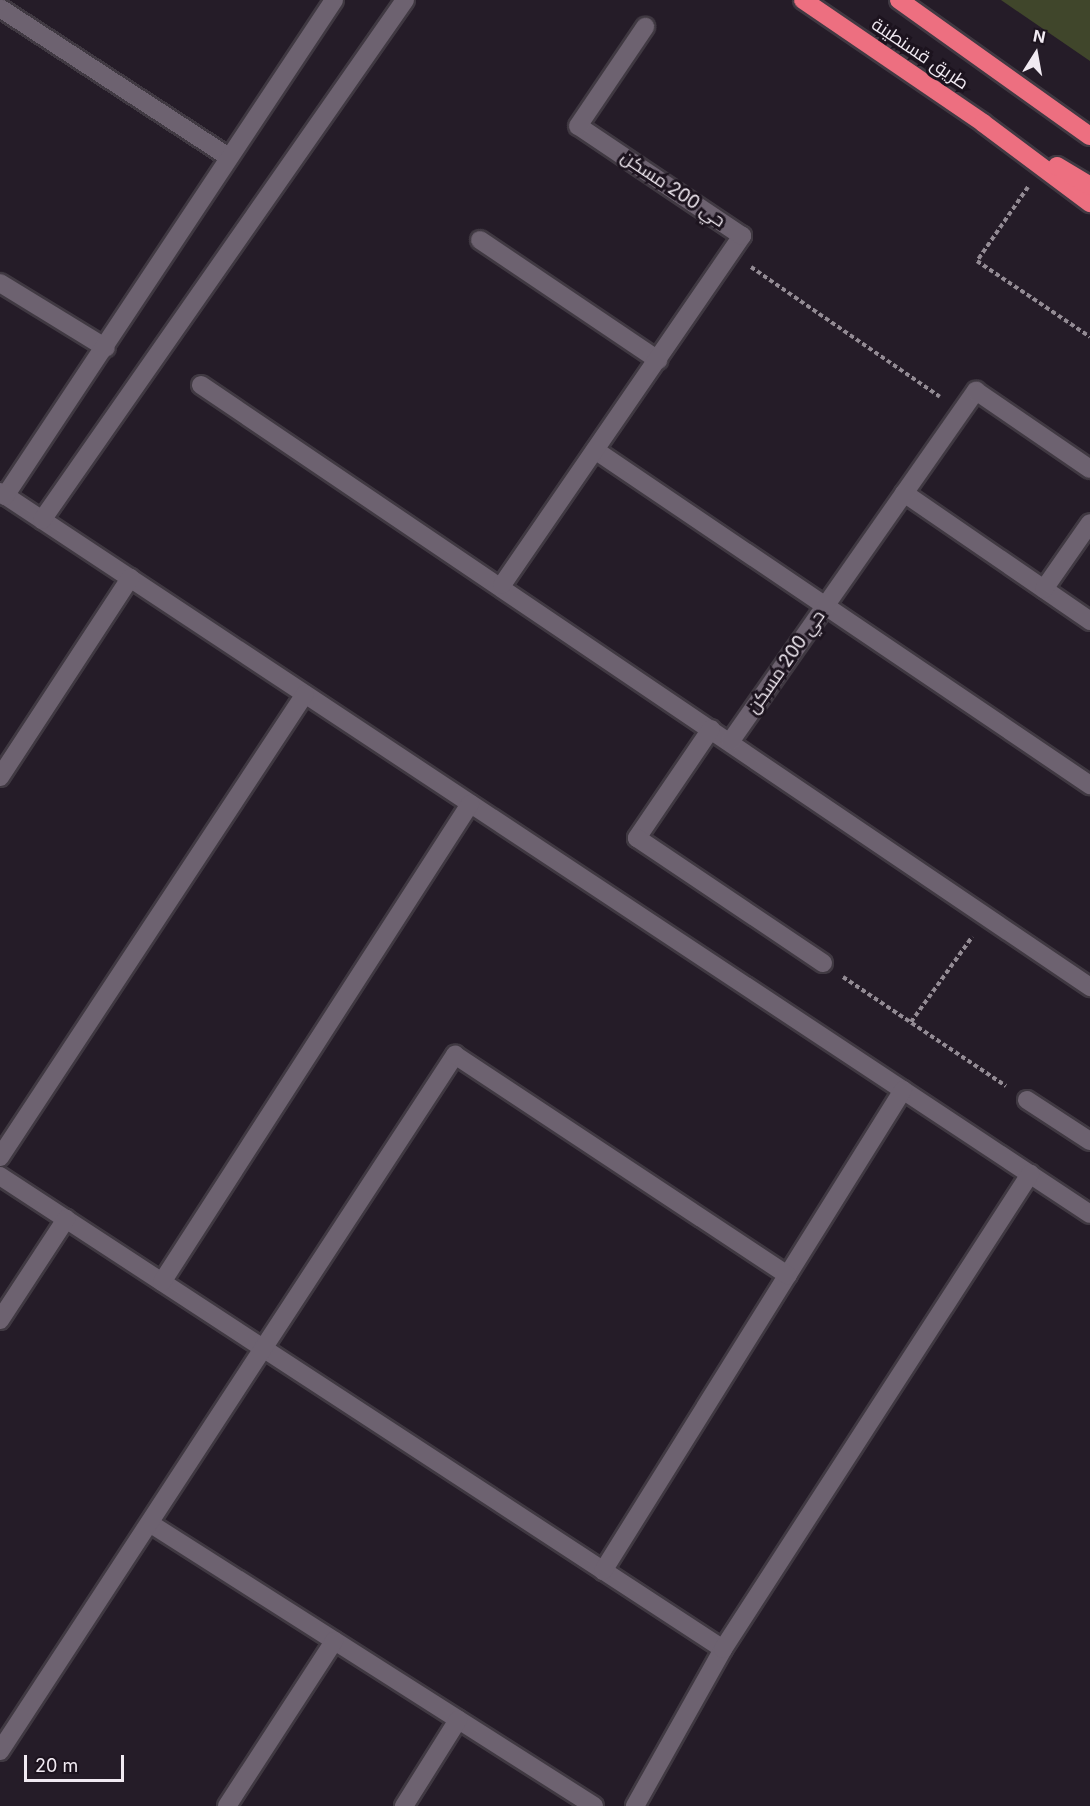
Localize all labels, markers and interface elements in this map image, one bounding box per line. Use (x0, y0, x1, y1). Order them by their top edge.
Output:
street label: طريق قسنطينة (867, 14, 973, 94)
north arrow (1006, 24, 1066, 84)
text: N (1032, 25, 1047, 47)
street label: حي 200 مسكن (617, 146, 729, 232)
street label: حي 200 مسكن (742, 606, 830, 718)
scale bar (27, 1743, 128, 1781)
text: 20 m (35, 1755, 78, 1776)

